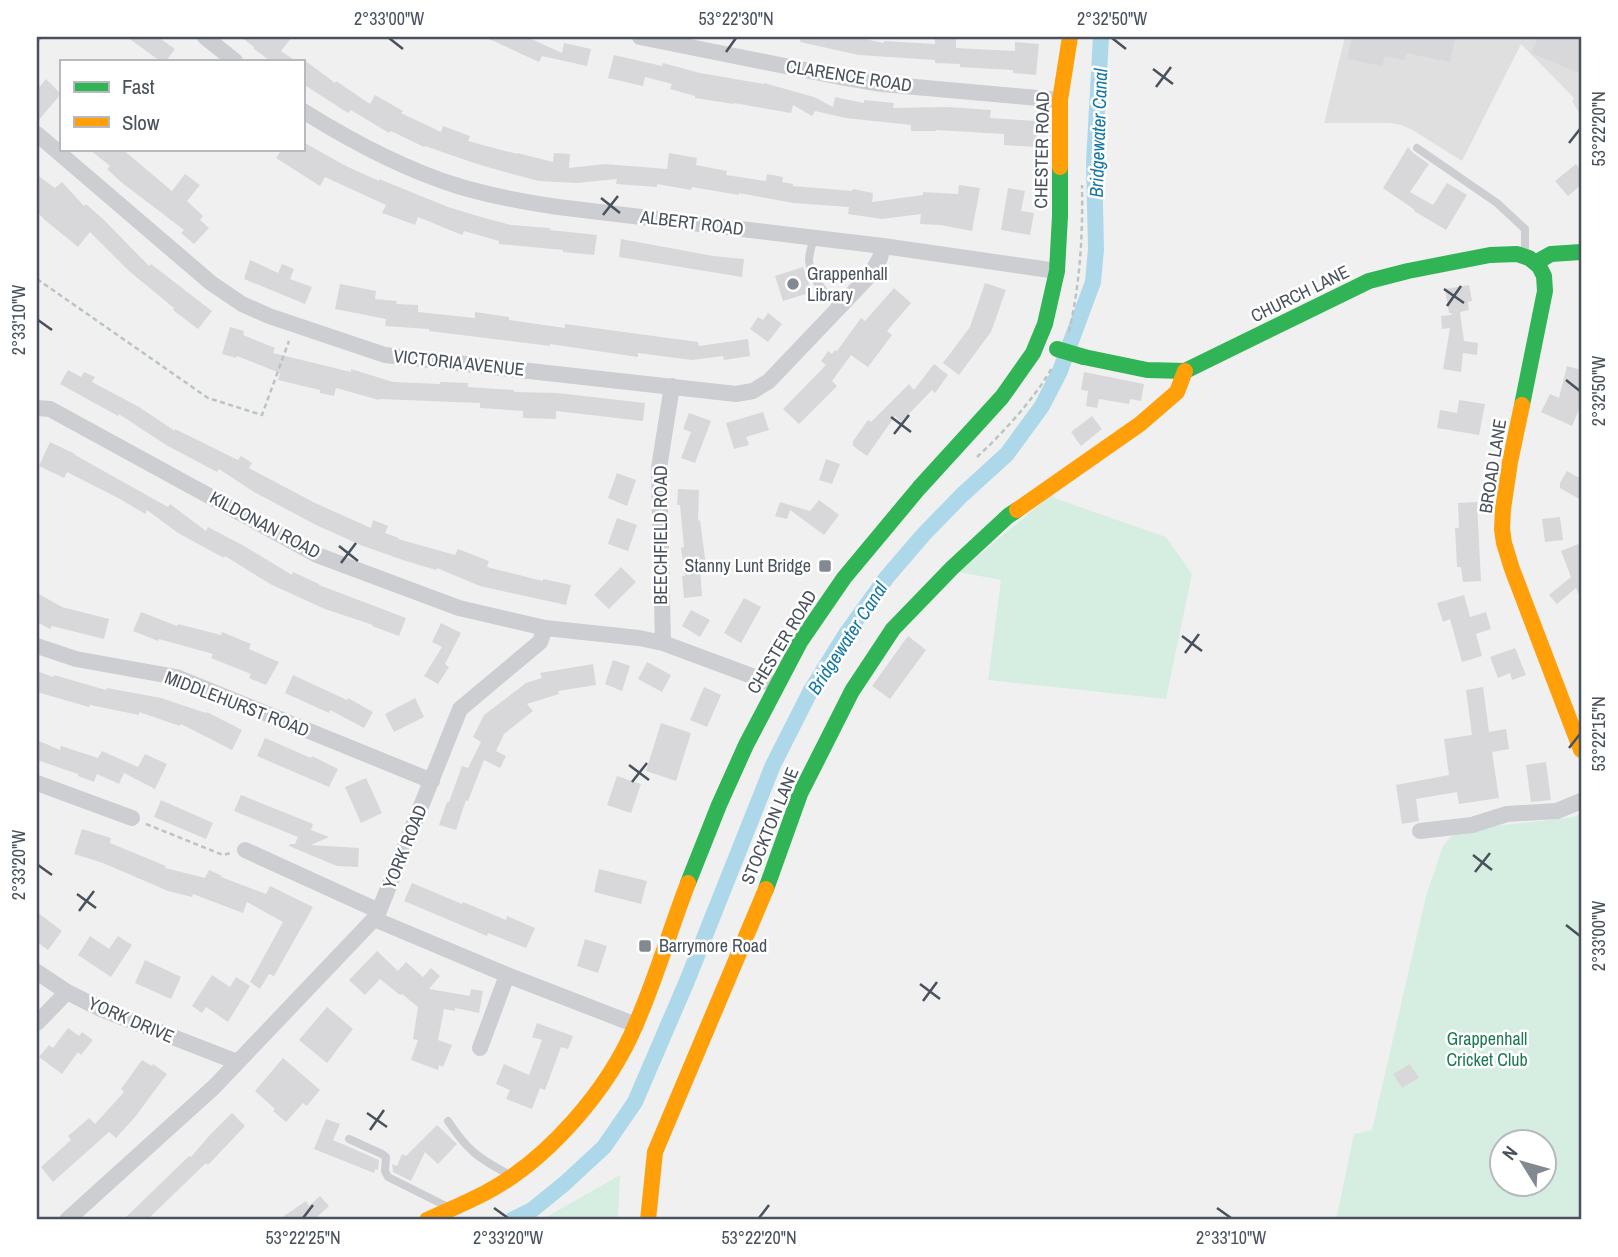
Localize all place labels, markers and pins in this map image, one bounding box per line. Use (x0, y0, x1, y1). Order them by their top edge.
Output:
place label: Grappenhall Library (807, 261, 887, 307)
marker: Grappenhall Library (785, 276, 801, 292)
place label: Stanny Lunt Bridge (685, 553, 811, 578)
marker: Stanny Lunt Bridge (817, 558, 833, 574)
place label: Barrymore Road (659, 933, 767, 958)
marker: Barrymore Road (637, 938, 653, 954)

